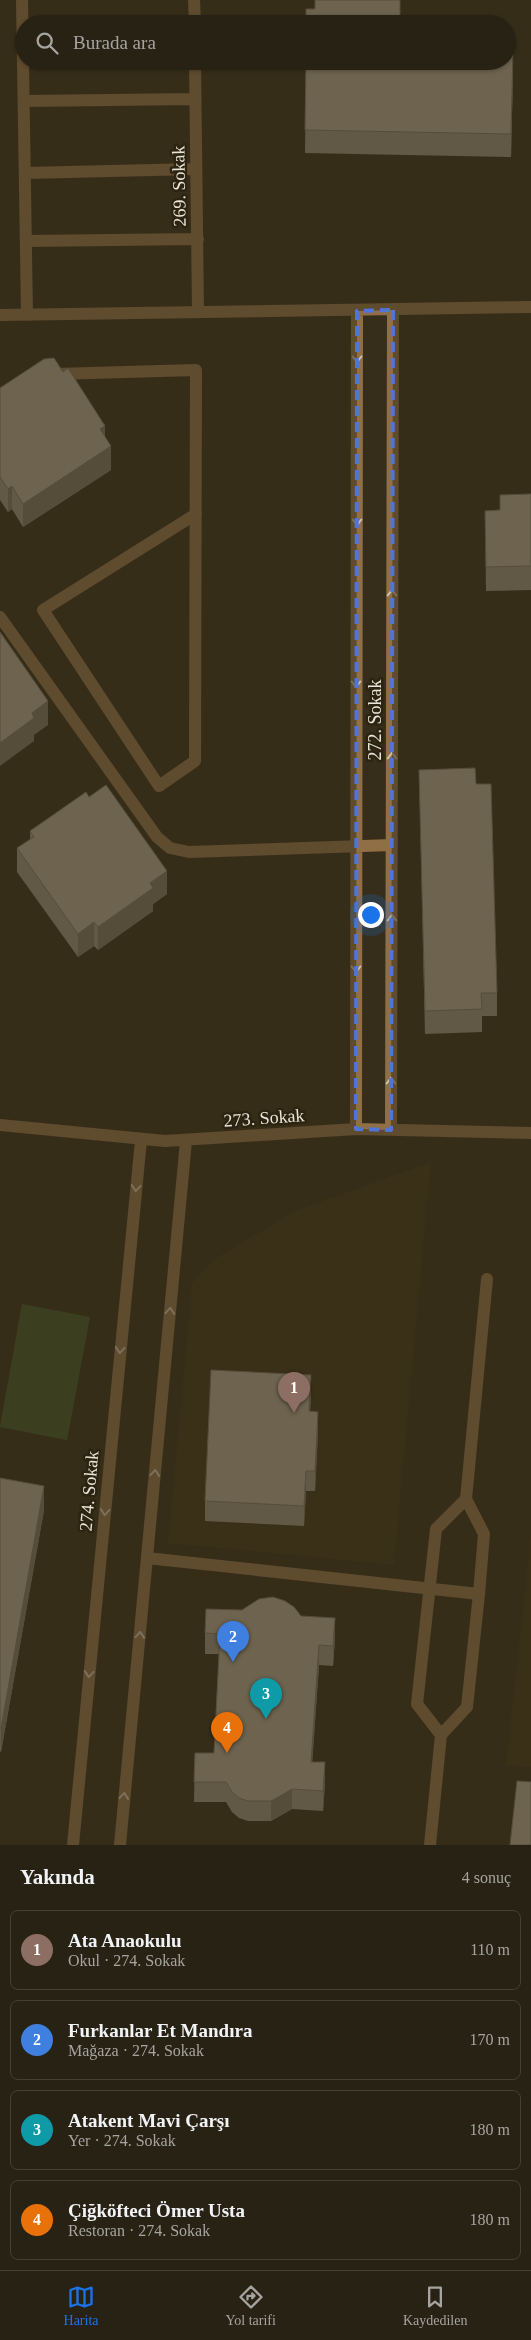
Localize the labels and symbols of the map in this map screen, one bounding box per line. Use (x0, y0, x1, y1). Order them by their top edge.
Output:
street label: 269. Sokak (168, 145, 190, 227)
one-way arrow (352, 356, 362, 364)
one-way arrow (352, 518, 362, 526)
one-way arrow (387, 589, 397, 597)
street label: 272. Sokak (365, 680, 385, 761)
one-way arrow (351, 681, 361, 689)
one-way arrow (387, 752, 397, 760)
your location (358, 902, 384, 928)
one-way arrow (387, 914, 397, 922)
one-way arrow (351, 966, 361, 974)
one-way arrow (386, 1077, 396, 1084)
street label: 273. Sokak (223, 1105, 305, 1131)
one-way arrow (131, 1185, 142, 1193)
one-way arrow (164, 1307, 175, 1315)
one-way arrow (115, 1346, 126, 1354)
pin: 1 (278, 1372, 310, 1413)
street label: 274. Sokak (76, 1450, 102, 1532)
one-way arrow (149, 1469, 160, 1477)
one-way arrow (100, 1508, 111, 1516)
pin: 2 (217, 1621, 249, 1662)
one-way arrow (134, 1630, 145, 1638)
one-way arrow (84, 1670, 95, 1678)
pin: 3 (250, 1678, 282, 1719)
pin: 4 (211, 1712, 243, 1753)
one-way arrow (118, 1792, 129, 1800)

